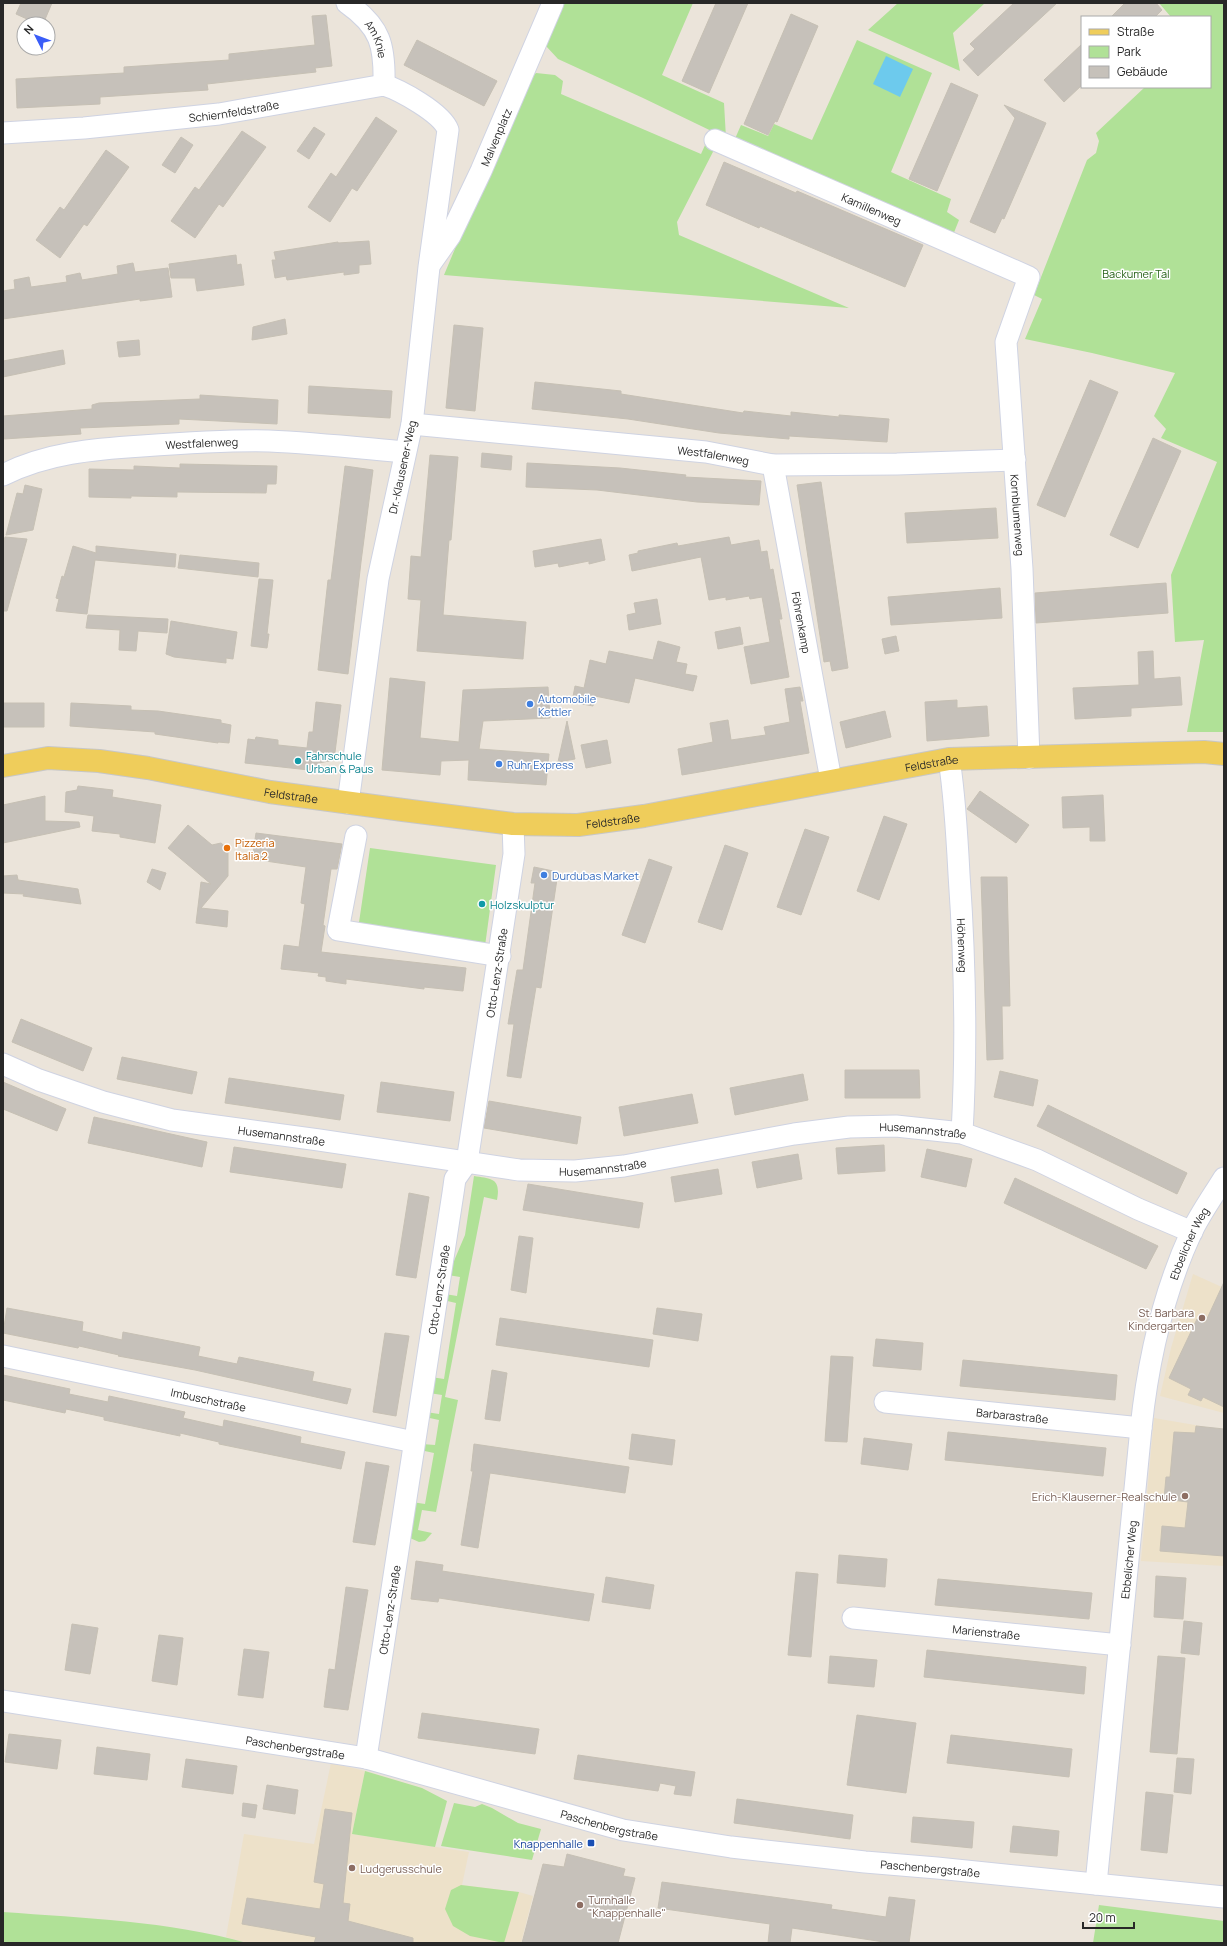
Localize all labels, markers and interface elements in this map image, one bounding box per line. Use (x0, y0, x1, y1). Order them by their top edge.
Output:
north arrow (16, 16, 56, 56)
legend (1081, 16, 1211, 88)
street label: Am Knie (362, 17, 391, 60)
text: N (20, 21, 36, 37)
text: Straße (1117, 23, 1154, 40)
text: Park (1117, 43, 1142, 60)
text: Gebäude (1117, 63, 1168, 80)
street label: Schiernfeldstraße (188, 96, 281, 125)
street label: Malvenplatz (477, 106, 515, 168)
street label: Kamillenweg (840, 189, 904, 228)
park label: Backumer Tal (1102, 266, 1170, 281)
street label: Dr.-Klausener-Weg (385, 419, 419, 515)
street label: Westfalenweg (165, 433, 238, 452)
street label: Westfalenweg (677, 442, 751, 468)
street label: Kornblumenweg (1008, 474, 1029, 556)
street label: Föhrenkamp (789, 590, 815, 655)
place label: Automobile Kettler (538, 691, 597, 719)
marker: Automobile Kettler (525, 699, 535, 709)
place label: Fahrschule Urban & Paus (306, 748, 373, 776)
street label: Feldstraße (904, 751, 959, 775)
marker: Fahrschule Urban & Paus (293, 756, 303, 766)
place label: Ruhr Express (507, 757, 574, 772)
marker: Ruhr Express (494, 759, 504, 769)
street label: Feldstraße (263, 784, 320, 806)
street label: Feldstraße (585, 809, 641, 831)
place label: Pizzeria Italia 2 (235, 835, 275, 863)
marker: Pizzeria Italia 2 (222, 843, 232, 853)
place label: Durdubas Market (552, 868, 639, 883)
marker: Durdubas Market (539, 870, 549, 880)
place label: Holzskulptur (490, 897, 554, 912)
marker: Holzskulptur (477, 899, 487, 909)
street label: Höhenweg (954, 918, 971, 973)
street label: Otto-Lenz-Straße (482, 926, 510, 1019)
street label: Husemannstraße (879, 1118, 970, 1142)
street label: Husemannstraße (237, 1122, 327, 1148)
street label: Husemannstraße (559, 1154, 648, 1179)
street label: Ebbelicher Weg (1165, 1204, 1212, 1282)
street label: Otto-Lenz-Straße (424, 1243, 453, 1335)
place label: St. Barbara Kindergarten (1128, 1305, 1194, 1333)
marker: St. Barbara Kindergarten (1197, 1313, 1207, 1323)
street label: Imbuschstraße (170, 1384, 248, 1414)
street label: Barbarastraße (976, 1404, 1050, 1426)
place label: Erich-Klauserner-Realschule (1032, 1489, 1178, 1504)
marker: Erich-Klauserner-Realschule (1180, 1491, 1190, 1501)
street label: Ebbelicher Weg (1117, 1520, 1139, 1599)
street label: Otto-Lenz-Straße (375, 1563, 403, 1656)
street label: Marienstraße (952, 1621, 1021, 1642)
street label: Paschenbergstraße (245, 1732, 347, 1762)
street label: Paschenbergstraße (559, 1805, 660, 1843)
place label: Knappenhalle (514, 1836, 584, 1851)
marker: Knappenhalle (586, 1838, 596, 1848)
street label: Paschenbergstraße (880, 1856, 981, 1880)
place label: Ludgerusschule (360, 1861, 442, 1876)
marker: Ludgerusschule (347, 1863, 357, 1873)
place label: Turnhalle "Knappenhalle" (588, 1892, 666, 1920)
marker: Turnhalle "Knappenhalle" (575, 1900, 585, 1910)
scale bar (1083, 1904, 1134, 1930)
text: 20 m (1089, 1909, 1116, 1926)

